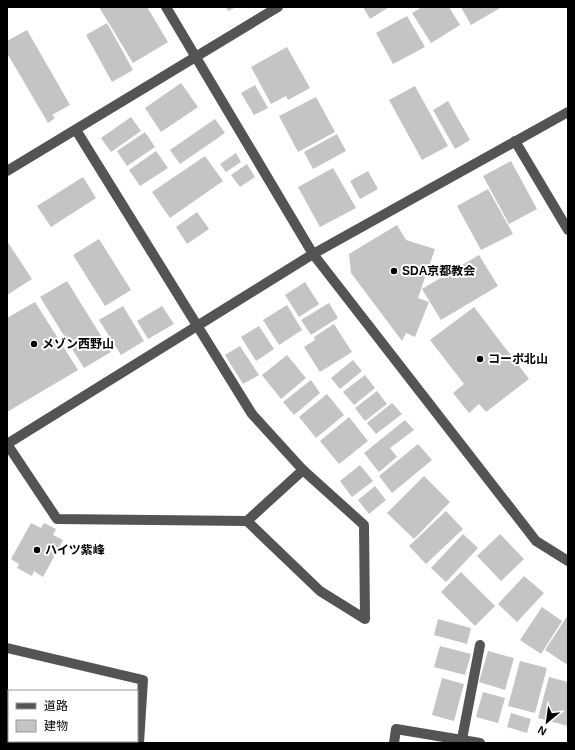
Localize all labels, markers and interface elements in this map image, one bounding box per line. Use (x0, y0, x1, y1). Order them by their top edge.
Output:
place label: SDA京都教会 (402, 264, 475, 278)
marker: SDA京都教会 (389, 266, 399, 276)
place label: メゾン西野山 (42, 337, 114, 351)
marker: メゾン西野山 (29, 339, 39, 349)
place label: コーポ北山 (488, 352, 548, 366)
marker: コーポ北山 (475, 354, 485, 364)
place label: ハイツ紫峰 (45, 543, 105, 557)
marker: ハイツ紫峰 (32, 545, 42, 555)
legend (8, 690, 138, 742)
text: 道路 (44, 699, 68, 713)
north arrow (527, 702, 567, 742)
text: 建物 (44, 719, 68, 733)
text: N (536, 724, 549, 738)

